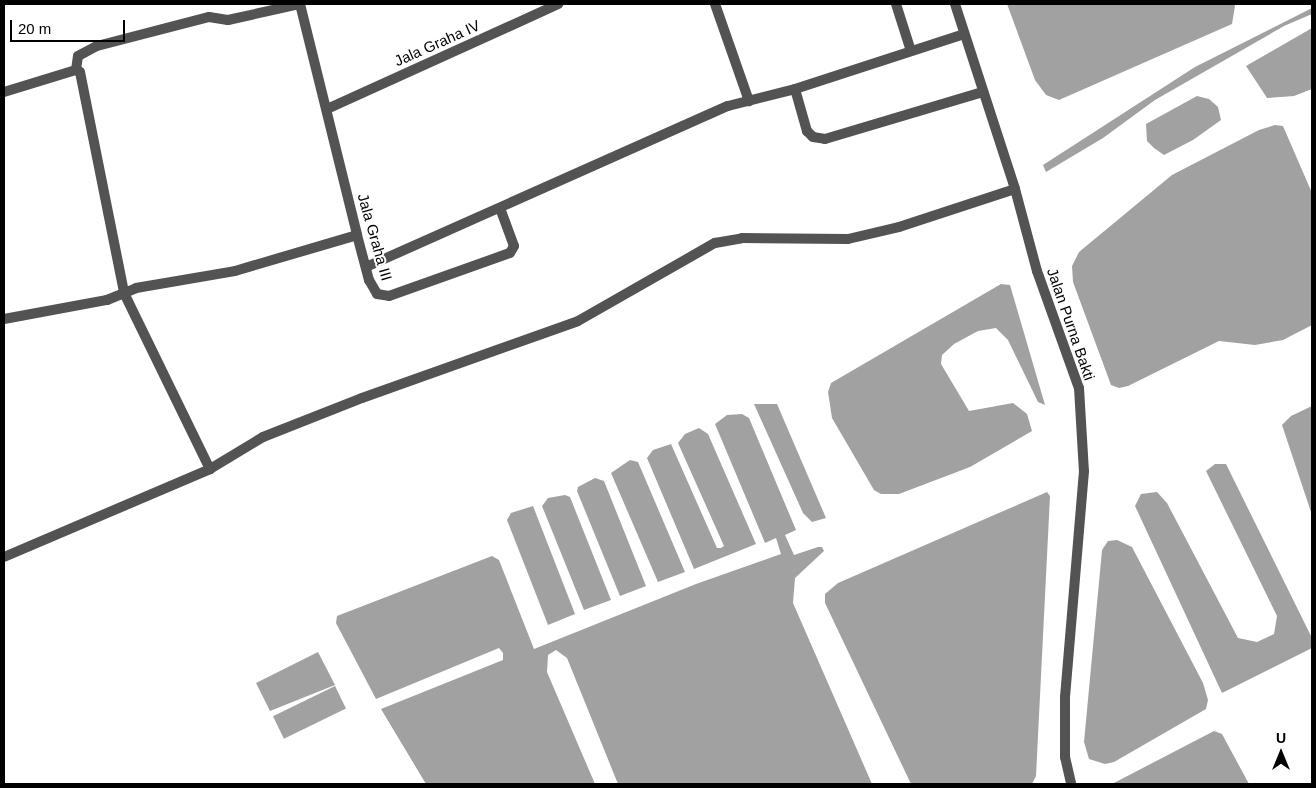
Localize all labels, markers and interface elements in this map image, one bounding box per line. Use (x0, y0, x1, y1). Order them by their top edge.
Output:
scale bar (12, 10, 128, 42)
street label: Jala Graha IV (391, 16, 483, 70)
text: 20 m (18, 20, 51, 37)
street label: Jala Graha III (354, 191, 396, 283)
street label: Jalan Purna Bakti (1043, 265, 1099, 383)
north arrow (1256, 728, 1306, 778)
text: U (1276, 730, 1286, 746)

